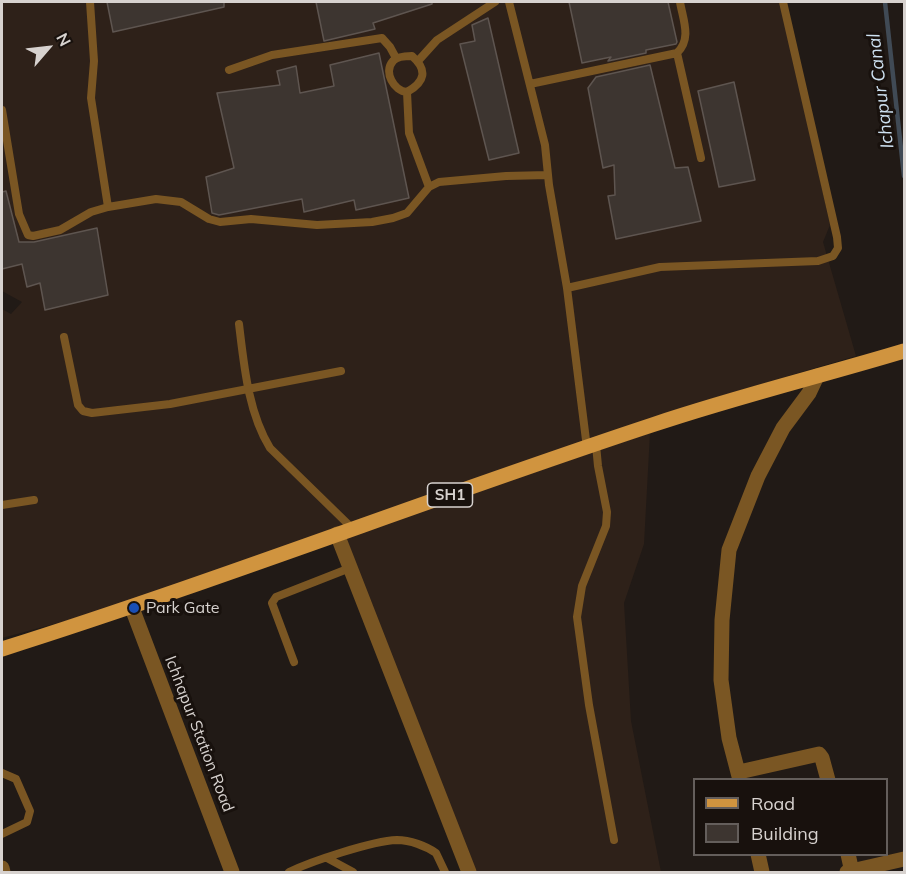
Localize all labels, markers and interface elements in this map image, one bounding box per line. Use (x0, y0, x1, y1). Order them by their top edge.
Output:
north arrow (18, 18, 78, 78)
text: N (52, 30, 76, 50)
water label: Ichapur Canal (863, 32, 899, 150)
road number: SH1 (428, 483, 472, 507)
place label: Park Gate (146, 598, 219, 618)
marker: Park Gate (127, 601, 141, 615)
street label: Ichhapur Station Road (160, 653, 238, 815)
legend (693, 778, 888, 856)
text: Road (751, 792, 795, 815)
text: Building (751, 822, 819, 845)

